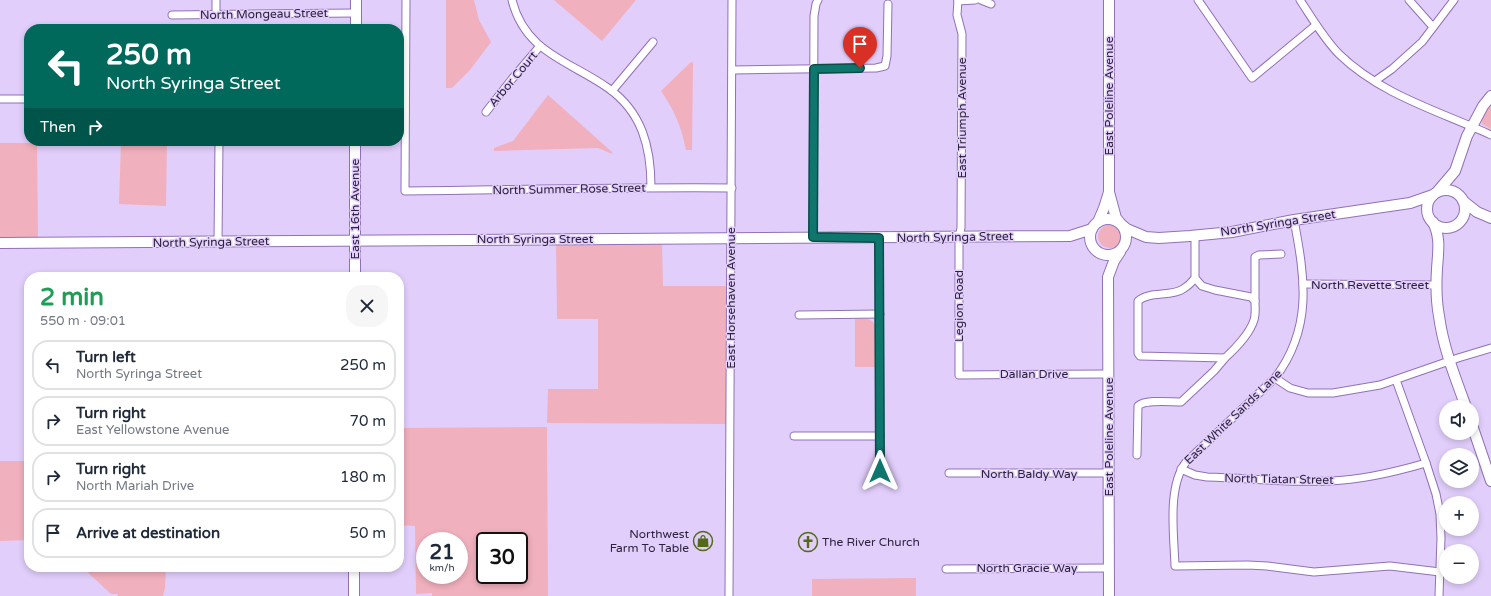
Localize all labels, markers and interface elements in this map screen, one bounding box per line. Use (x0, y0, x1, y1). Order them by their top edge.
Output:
street label: North Mongeau Street (200, 6, 329, 22)
pin (843, 27, 877, 68)
icon: arrive (849, 33, 871, 55)
street label: East Poleline Avenue (1102, 36, 1116, 155)
text: 250 m (106, 38, 192, 72)
icon: left (40, 40, 92, 92)
street label: Arbor Court (486, 48, 540, 110)
street label: East Triumph Avenue (955, 57, 969, 179)
text: North Syringa Street (106, 72, 281, 94)
icon: right (84, 116, 106, 138)
text: Then (40, 118, 76, 136)
street label: East 16th Avenue (348, 158, 362, 259)
street label: North Summer Rose Street (492, 181, 646, 197)
street label: North Syringa Street (1219, 207, 1337, 239)
street label: East Horsehaven Avenue (724, 227, 738, 369)
street label: North Syringa Street (897, 229, 1014, 245)
street label: North Syringa Street (477, 232, 594, 246)
street label: North Syringa Street (153, 234, 270, 250)
street label: Legion Road (952, 270, 966, 342)
street label: North Revette Street (1311, 278, 1429, 292)
text: 2 min (40, 283, 104, 312)
button: close (346, 285, 388, 327)
text: 550 m · 09:01 (40, 313, 126, 329)
text: Turn left (76, 348, 136, 366)
icon: left (42, 354, 64, 376)
text: 250 m (340, 356, 386, 374)
text: North Syringa Street (76, 366, 202, 382)
street label: Dallan Drive (1000, 367, 1068, 381)
street label: East White Sands Lane (1181, 367, 1285, 467)
street label: East Poleline Avenue (1102, 377, 1116, 496)
map controls (1439, 400, 1479, 584)
button: sound (1439, 400, 1479, 440)
text: Turn right (76, 404, 146, 422)
icon: right (42, 410, 64, 432)
text: 70 m (349, 412, 386, 430)
text: East Yellowstone Avenue (76, 422, 229, 438)
button: layers (1439, 448, 1479, 488)
position arrow (859, 450, 901, 492)
text: Turn right (76, 460, 146, 478)
icon: right (42, 466, 64, 488)
street label: North Baldy Way (981, 467, 1078, 481)
text: 180 m (340, 468, 386, 486)
street label: North Tiatan Street (1224, 471, 1334, 487)
text: North Mariah Drive (76, 478, 194, 494)
button: + (1439, 496, 1479, 536)
icon: arrive (42, 522, 64, 544)
text: Arrive at destination (76, 524, 220, 542)
text: 50 m (349, 524, 386, 542)
place label: Northwest Farm To Table (610, 527, 689, 555)
shop icon: Northwest Farm To Table (692, 530, 714, 552)
church icon: The River Church (797, 531, 819, 553)
speed limit sign: 30 (476, 532, 528, 584)
place label: The River Church (822, 535, 920, 549)
text: 21 (429, 541, 455, 565)
button: − (1439, 544, 1479, 584)
street label: North Gracie Way (977, 561, 1078, 575)
text: km/h (429, 562, 455, 574)

